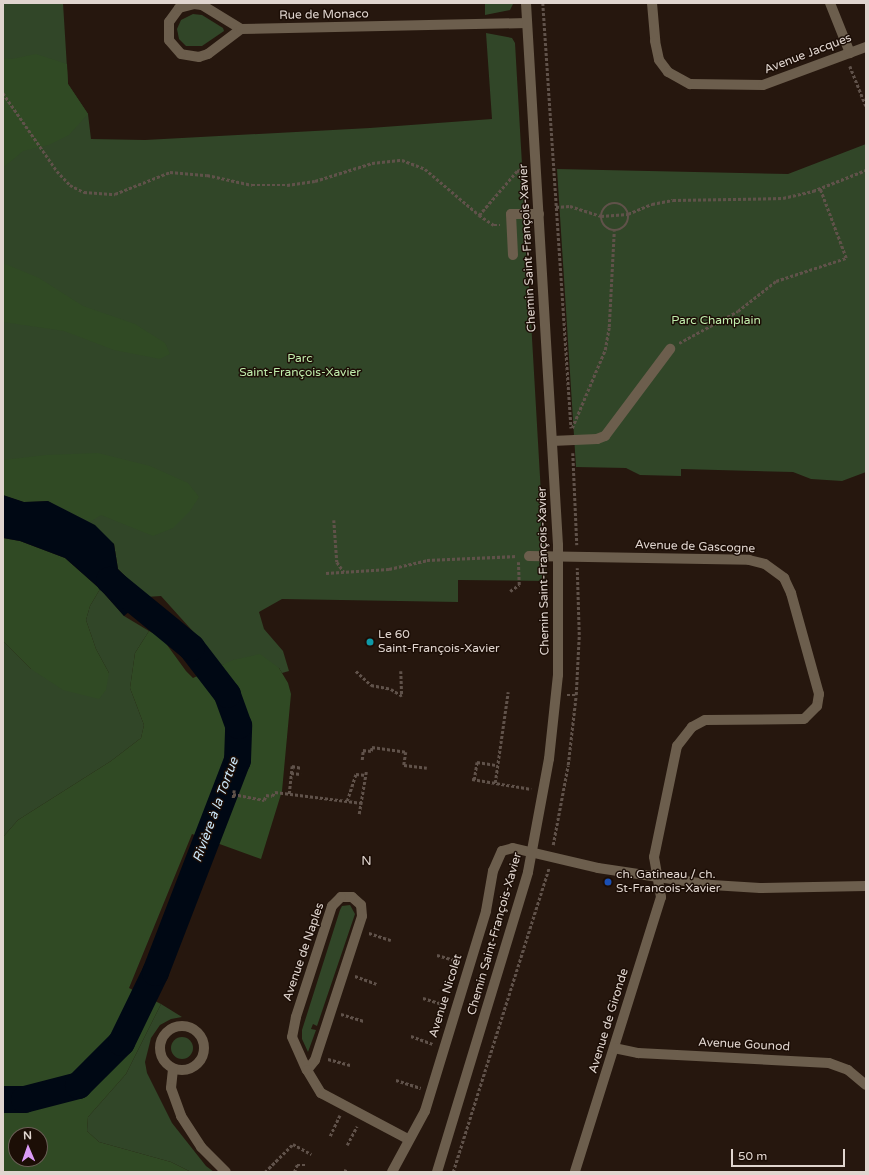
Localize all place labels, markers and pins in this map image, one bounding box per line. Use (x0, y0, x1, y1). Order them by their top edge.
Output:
place label: Le 60 Saint-François-Xavier (378, 628, 500, 656)
marker: Le 60 Saint-François-Xavier (365, 637, 375, 647)
place label: ch. Gatineau / ch. St-Francois-Xavier (616, 868, 720, 896)
marker: ch. Gatineau / ch. St-Francois-Xavier (603, 877, 613, 887)

